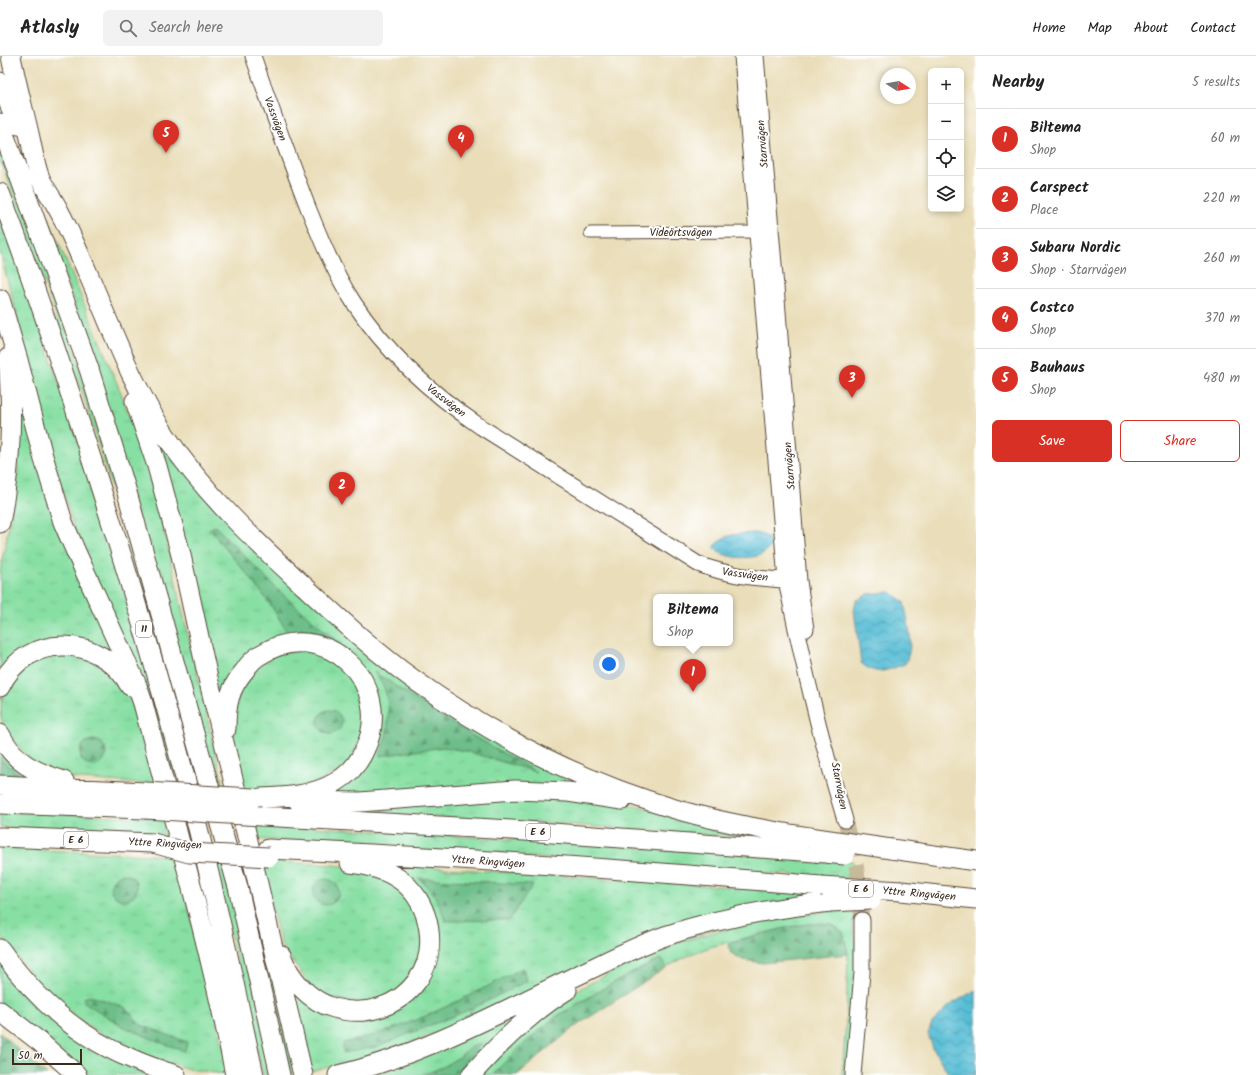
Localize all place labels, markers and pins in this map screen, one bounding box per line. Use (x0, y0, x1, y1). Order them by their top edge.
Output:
pin: 5 (153, 120, 179, 153)
pin: 4 (448, 125, 474, 158)
pin: 3 (839, 365, 865, 398)
pin: 2 (329, 472, 355, 505)
pin: 1 (680, 659, 706, 692)

